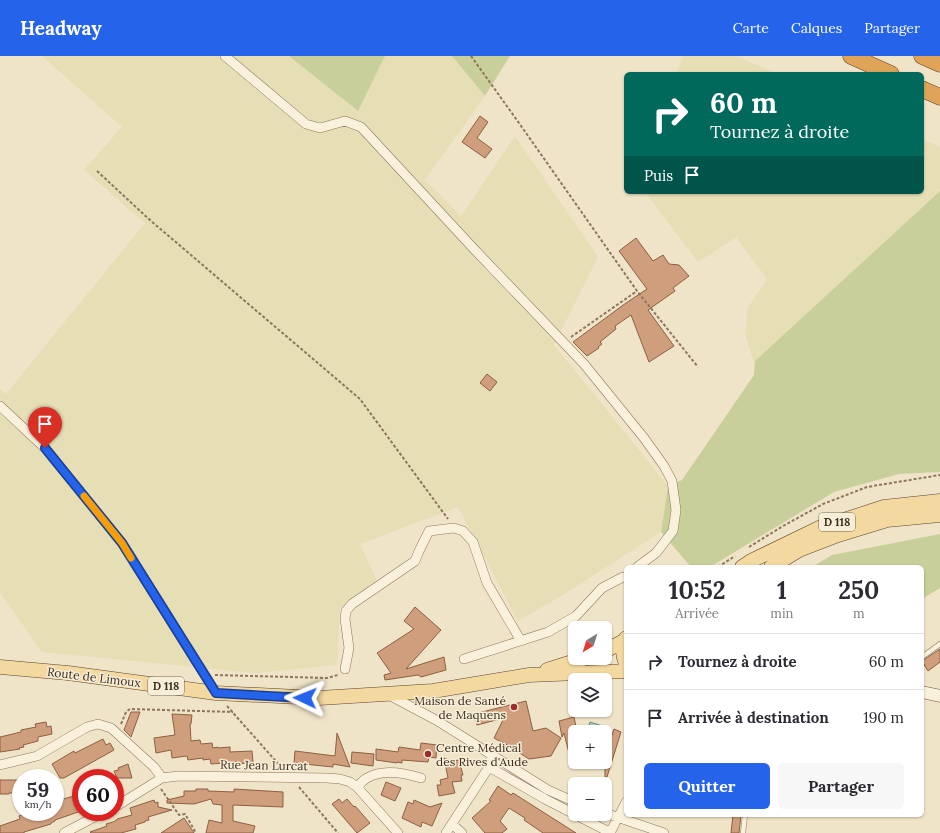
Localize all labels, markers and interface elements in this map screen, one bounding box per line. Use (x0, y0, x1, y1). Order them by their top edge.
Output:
text: Headway (20, 16, 102, 40)
text: Carte (733, 19, 769, 37)
text: Calques (791, 19, 842, 37)
text: Partager (864, 19, 920, 37)
text: 60 m (710, 85, 777, 121)
icon: right (644, 88, 696, 140)
text: Tournez à droite (710, 120, 849, 143)
icon: arrive (681, 164, 703, 186)
text: Puis (644, 166, 673, 185)
pin (28, 407, 62, 448)
icon: arrive (34, 413, 56, 435)
road number: D 118 (819, 513, 855, 531)
text: 10:52 (669, 575, 726, 606)
text: 1 (777, 575, 787, 606)
text: 250 (838, 575, 879, 606)
text: Arrivée (675, 605, 719, 622)
text: min (770, 605, 793, 622)
text: m (853, 605, 865, 622)
north arrow (568, 621, 612, 665)
map controls (568, 621, 612, 821)
icon: right (644, 651, 666, 673)
text: Tournez à droite (678, 652, 797, 671)
text: 60 m (869, 652, 904, 671)
street label: Route de Limoux (46, 664, 142, 690)
button: layers (568, 673, 612, 717)
road number: D 118 (148, 677, 184, 695)
position arrow (284, 677, 326, 719)
place label: Maison de Santé de Maquens (414, 693, 506, 722)
marker: Maison de Santé de Maquens (509, 702, 519, 712)
icon: arrive (644, 707, 666, 729)
text: Arrivée à destination (678, 708, 829, 727)
text: 190 m (863, 708, 904, 727)
button: + (568, 725, 612, 769)
place label: Centre Médical des Rives d'Aude (436, 740, 528, 769)
marker: Centre Médical des Rives d'Aude (423, 749, 433, 759)
street label: Rue Jean Lurcat (220, 757, 309, 773)
button: Quitter (644, 763, 770, 809)
button: Partager (778, 763, 904, 809)
speed limit sign: 60 (72, 769, 124, 821)
text: 59 (27, 777, 49, 802)
button: − (568, 777, 612, 821)
text: km/h (24, 798, 52, 811)

